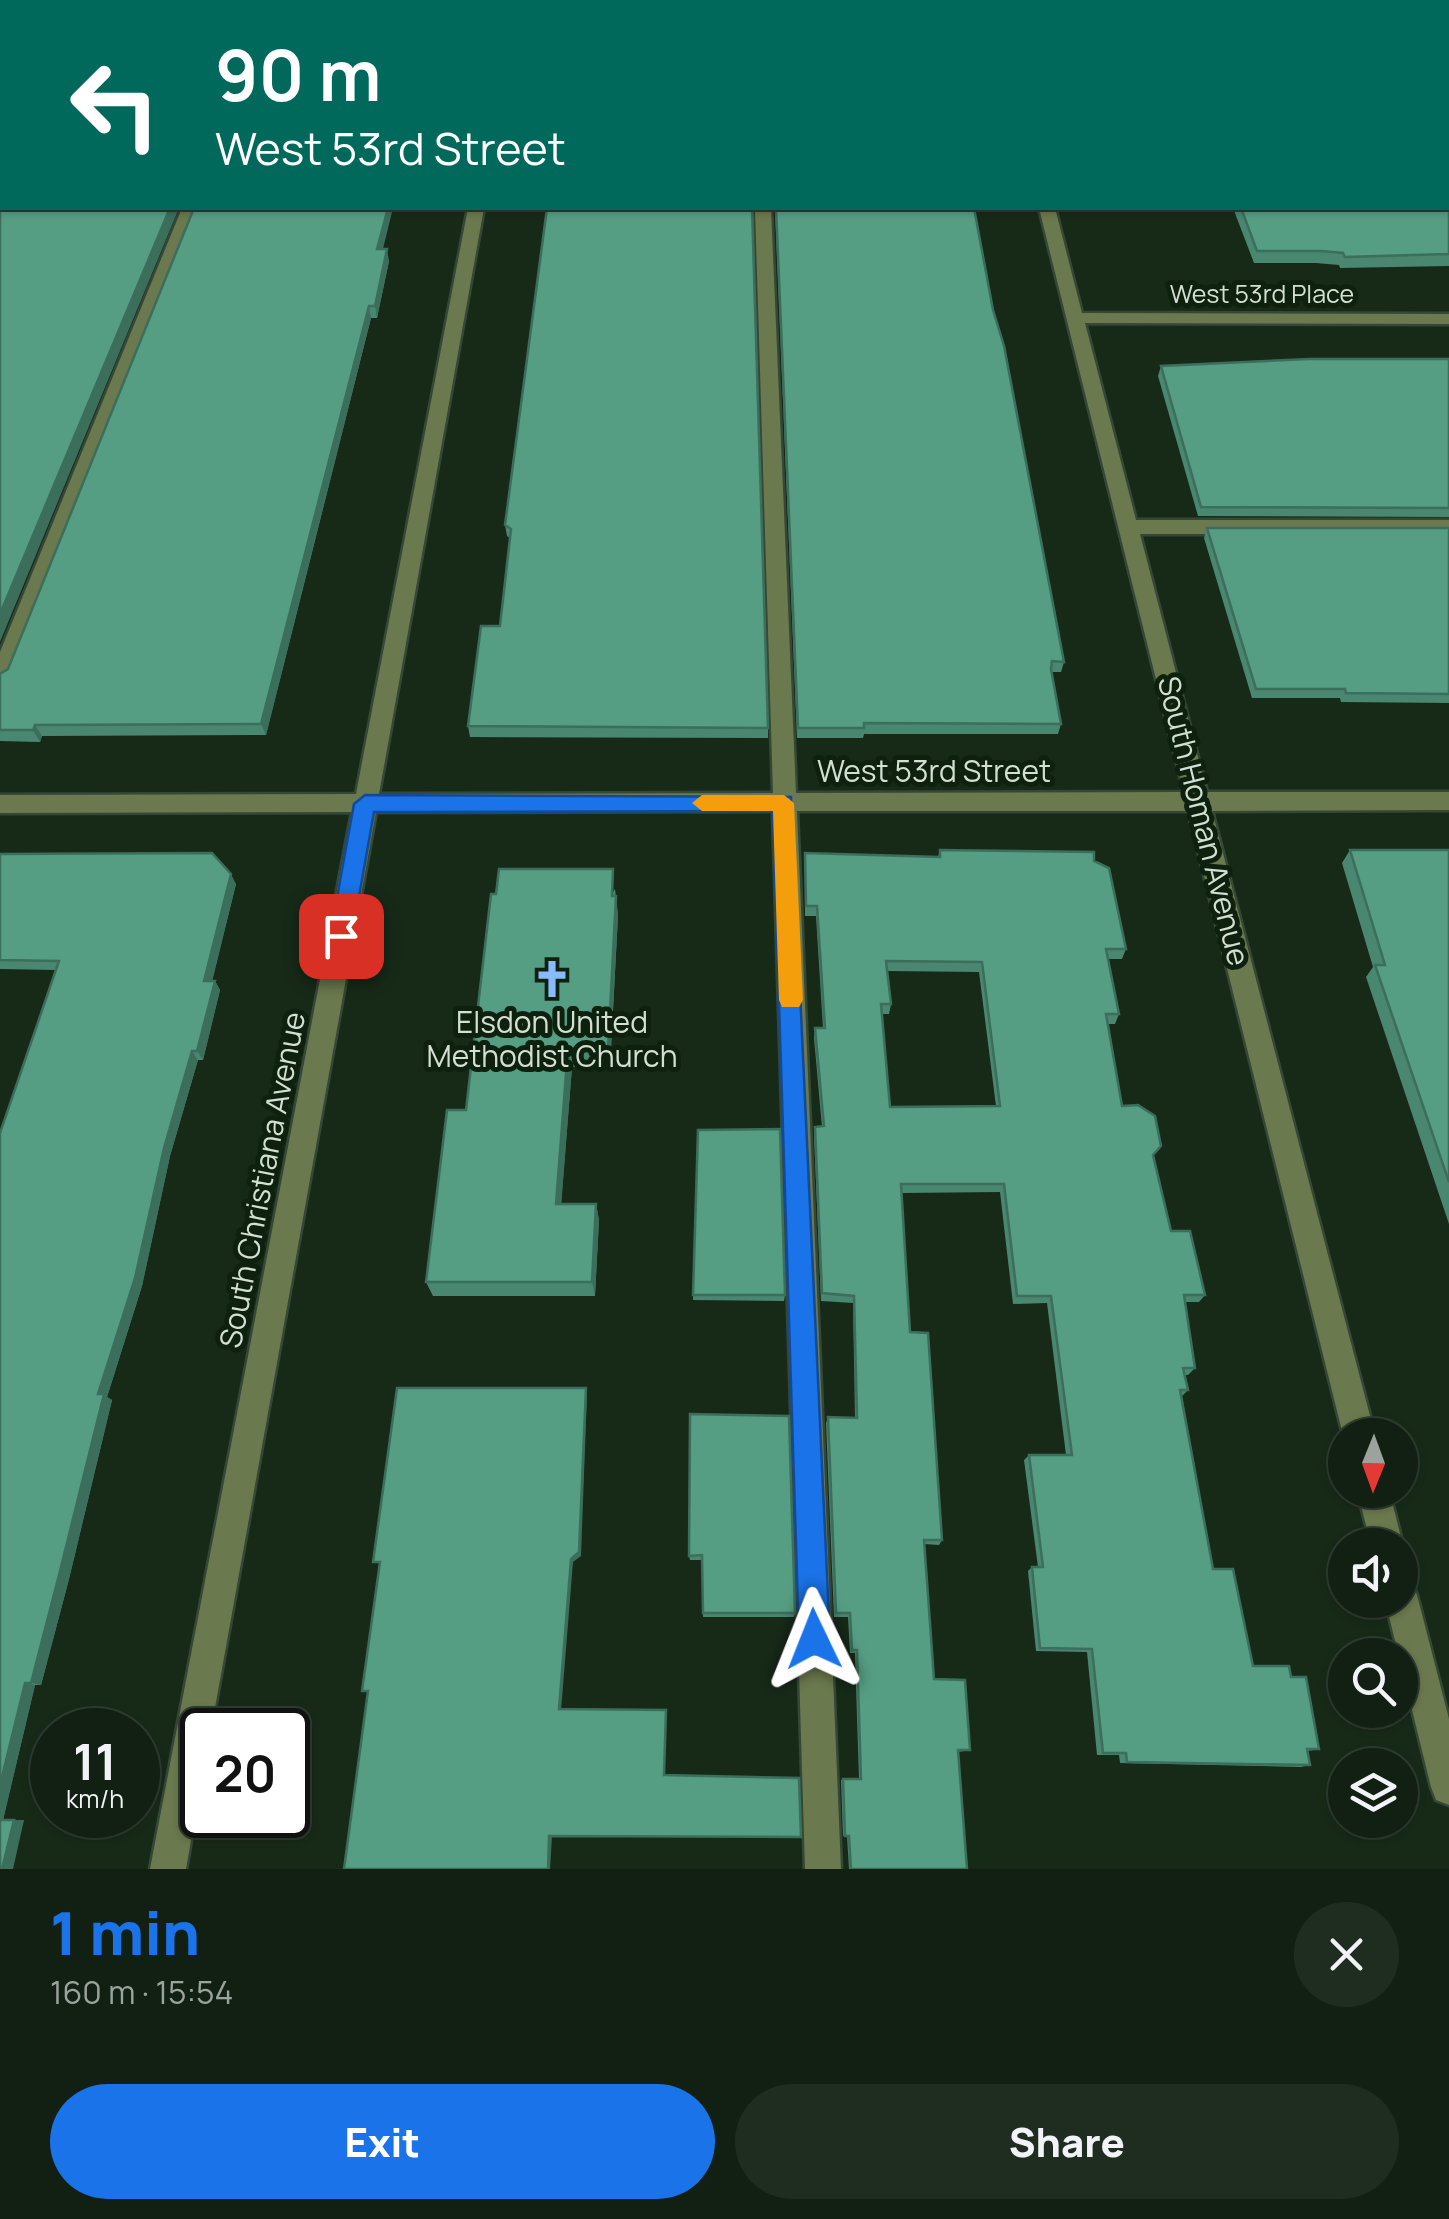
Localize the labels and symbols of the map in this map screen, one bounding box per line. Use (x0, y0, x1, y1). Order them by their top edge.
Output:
street label: West 53rd Place (1170, 276, 1354, 311)
street label: South Homan Avenue (1149, 672, 1260, 970)
street label: West 53rd Street (817, 750, 1051, 791)
pin (299, 894, 384, 979)
church icon: Elsdon United Methodist Church (531, 958, 573, 1000)
place label: Elsdon United Methodist Church (427, 1001, 677, 1076)
street label: South Christiana Avenue (209, 1008, 314, 1351)
north arrow (1328, 1418, 1418, 1508)
position arrow (762, 1587, 866, 1691)
speed limit sign: 20 (180, 1708, 310, 1838)

